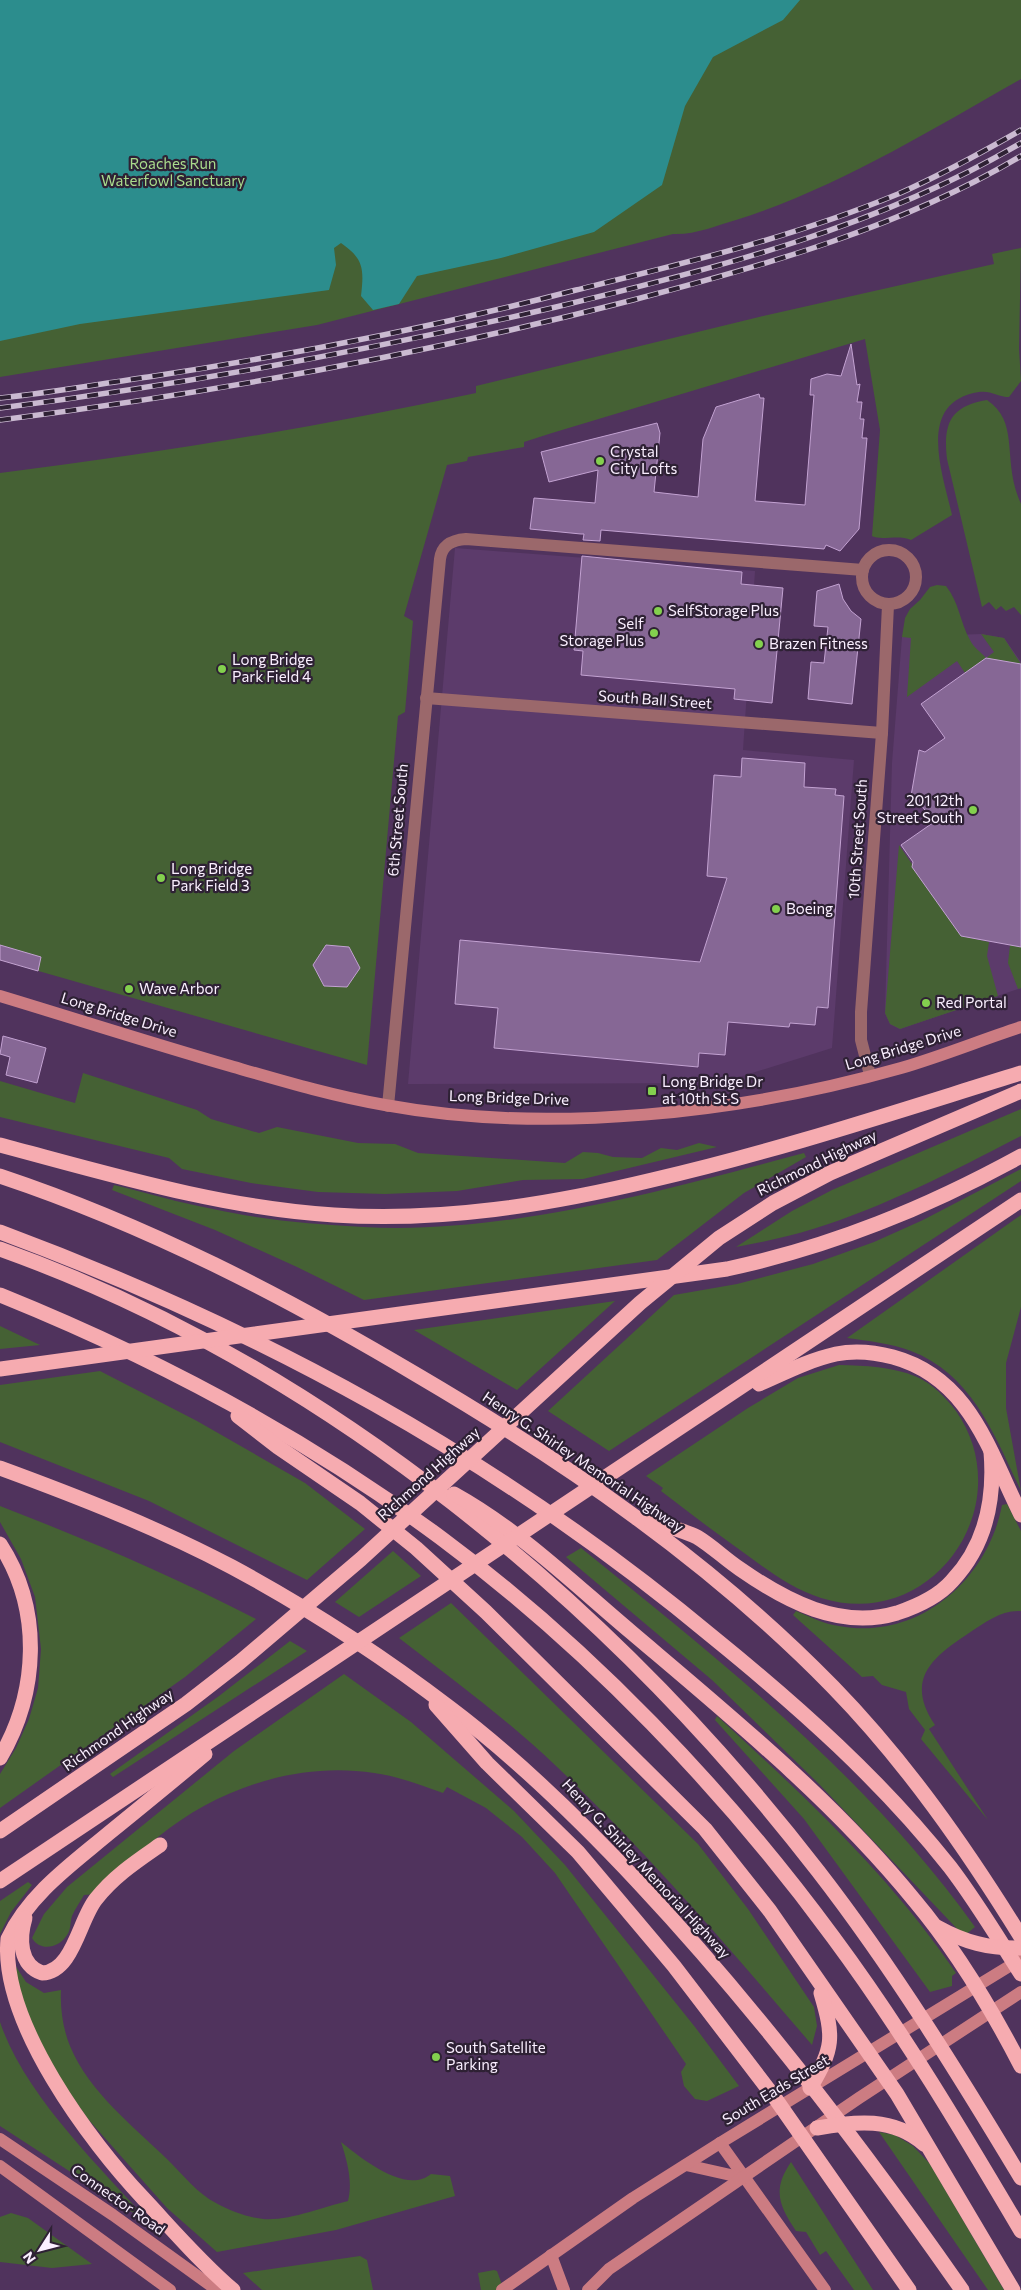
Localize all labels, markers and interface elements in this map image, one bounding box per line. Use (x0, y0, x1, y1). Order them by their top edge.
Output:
park label: Roaches Run Waterfowl Sanctuary (101, 154, 245, 189)
place label: Crystal City Lofts (610, 442, 677, 477)
marker: Crystal City Lofts (594, 455, 606, 467)
place label: SelfStorage Plus (668, 601, 779, 619)
marker: SelfStorage Plus (652, 605, 664, 617)
place label: Self Storage Plus (559, 614, 644, 649)
marker: Self Storage Plus (648, 627, 660, 639)
place label: Brazen Fitness (769, 634, 868, 652)
marker: Brazen Fitness (753, 638, 765, 650)
place label: Long Bridge Park Field 4 (232, 650, 313, 685)
marker: Long Bridge Park Field 4 (216, 663, 228, 675)
street label: South Ball Street (597, 686, 713, 712)
street label: 6th Street South (383, 763, 411, 877)
street label: 10th Street South (844, 778, 870, 899)
place label: 201 12th Street South (877, 791, 963, 826)
marker: 201 12th Street South (967, 804, 979, 816)
place label: Long Bridge Park Field 3 (171, 859, 252, 894)
marker: Long Bridge Park Field 3 (155, 872, 167, 884)
place label: Boeing (786, 899, 833, 917)
marker: Boeing (770, 903, 782, 915)
place label: Wave Arbor (139, 979, 220, 997)
marker: Wave Arbor (123, 983, 135, 995)
street label: Long Bridge Drive (59, 988, 180, 1040)
place label: Red Portal (936, 993, 1007, 1011)
marker: Red Portal (920, 997, 932, 1009)
street label: Long Bridge Drive (843, 1021, 963, 1073)
place label: Long Bridge Dr at 10th St S (662, 1072, 763, 1107)
marker: Long Bridge Dr at 10th St S (646, 1085, 658, 1097)
street label: Long Bridge Drive (449, 1086, 570, 1108)
street label: Richmond Highway (754, 1125, 880, 1199)
street label: Henry G. Shirley Memorial Highway (480, 1387, 688, 1536)
street label: Richmond Highway (374, 1423, 483, 1524)
street label: Richmond Highway (59, 1684, 176, 1774)
street label: Henry G. Shirley Memorial Highway (559, 1775, 735, 1962)
place label: South Satellite Parking (446, 2038, 546, 2073)
street label: South Eads Street (719, 2050, 832, 2128)
marker: South Satellite Parking (430, 2051, 442, 2063)
street label: Connector Road (68, 2160, 169, 2238)
north arrow (15, 2225, 65, 2275)
text: N (19, 2249, 39, 2267)

